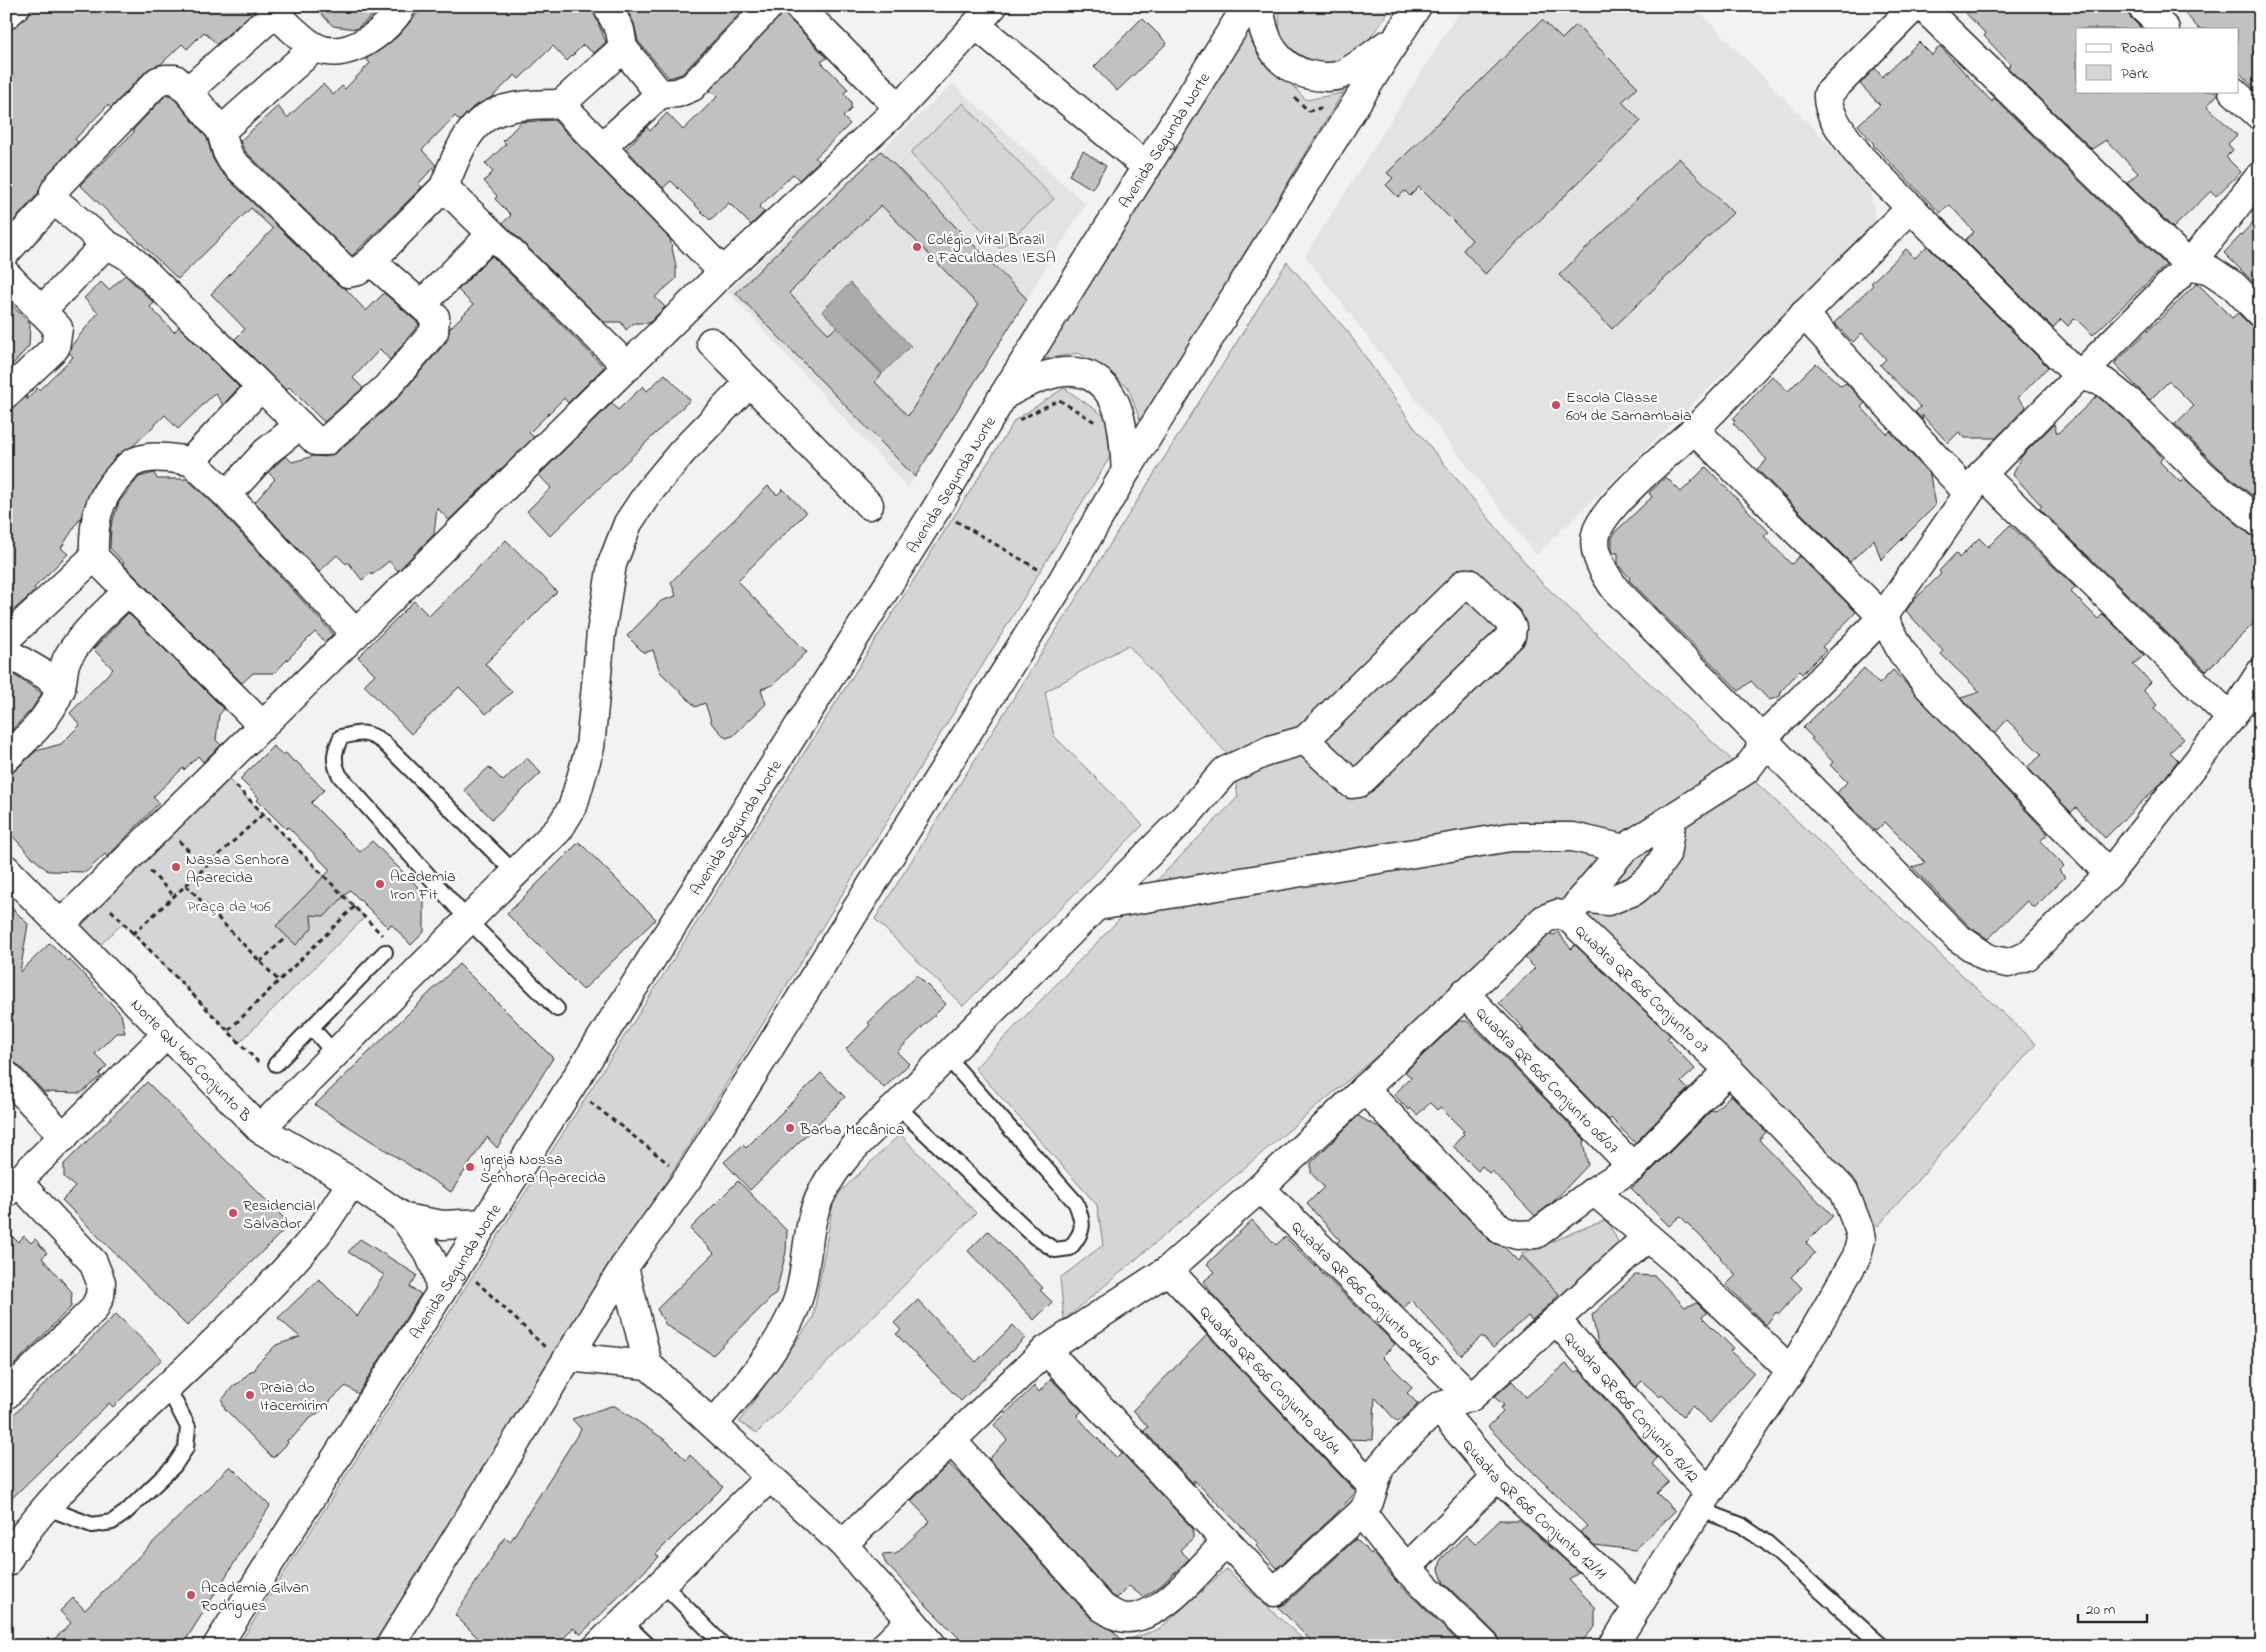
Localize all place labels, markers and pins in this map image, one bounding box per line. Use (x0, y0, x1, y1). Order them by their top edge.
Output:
place label: Colégio Vital Brazil e Faculdades IESA (927, 228, 1056, 270)
marker: Colégio Vital Brazil e Faculdades IESA (911, 241, 923, 253)
place label: Escola Classe 604 de Samambaia (1566, 386, 1692, 428)
marker: Escola Classe 604 de Samambaia (1550, 399, 1562, 411)
place label: Nassa Senhora Aparecida (186, 848, 289, 890)
marker: Nassa Senhora Aparecida (170, 861, 182, 873)
place label: Academia Iron Fit (390, 865, 456, 907)
marker: Academia Iron Fit (374, 878, 386, 890)
place label: Barba Mecânica (799, 1118, 905, 1142)
marker: Barba Mecânica (784, 1122, 796, 1134)
place label: Igreja Nossa Senhora Aparecida (480, 1148, 606, 1190)
marker: Igreja Nossa Senhora Aparecida (464, 1161, 476, 1173)
place label: Residencial Salvador (243, 1194, 316, 1236)
marker: Residencial Salvador (227, 1207, 239, 1219)
place label: Praia do Itacemirim (260, 1376, 328, 1418)
marker: Praia do Itacemirim (244, 1389, 256, 1401)
place label: Academia Gilvan Rodrigues (201, 1576, 309, 1618)
marker: Academia Gilvan Rodrigues (185, 1589, 197, 1601)

